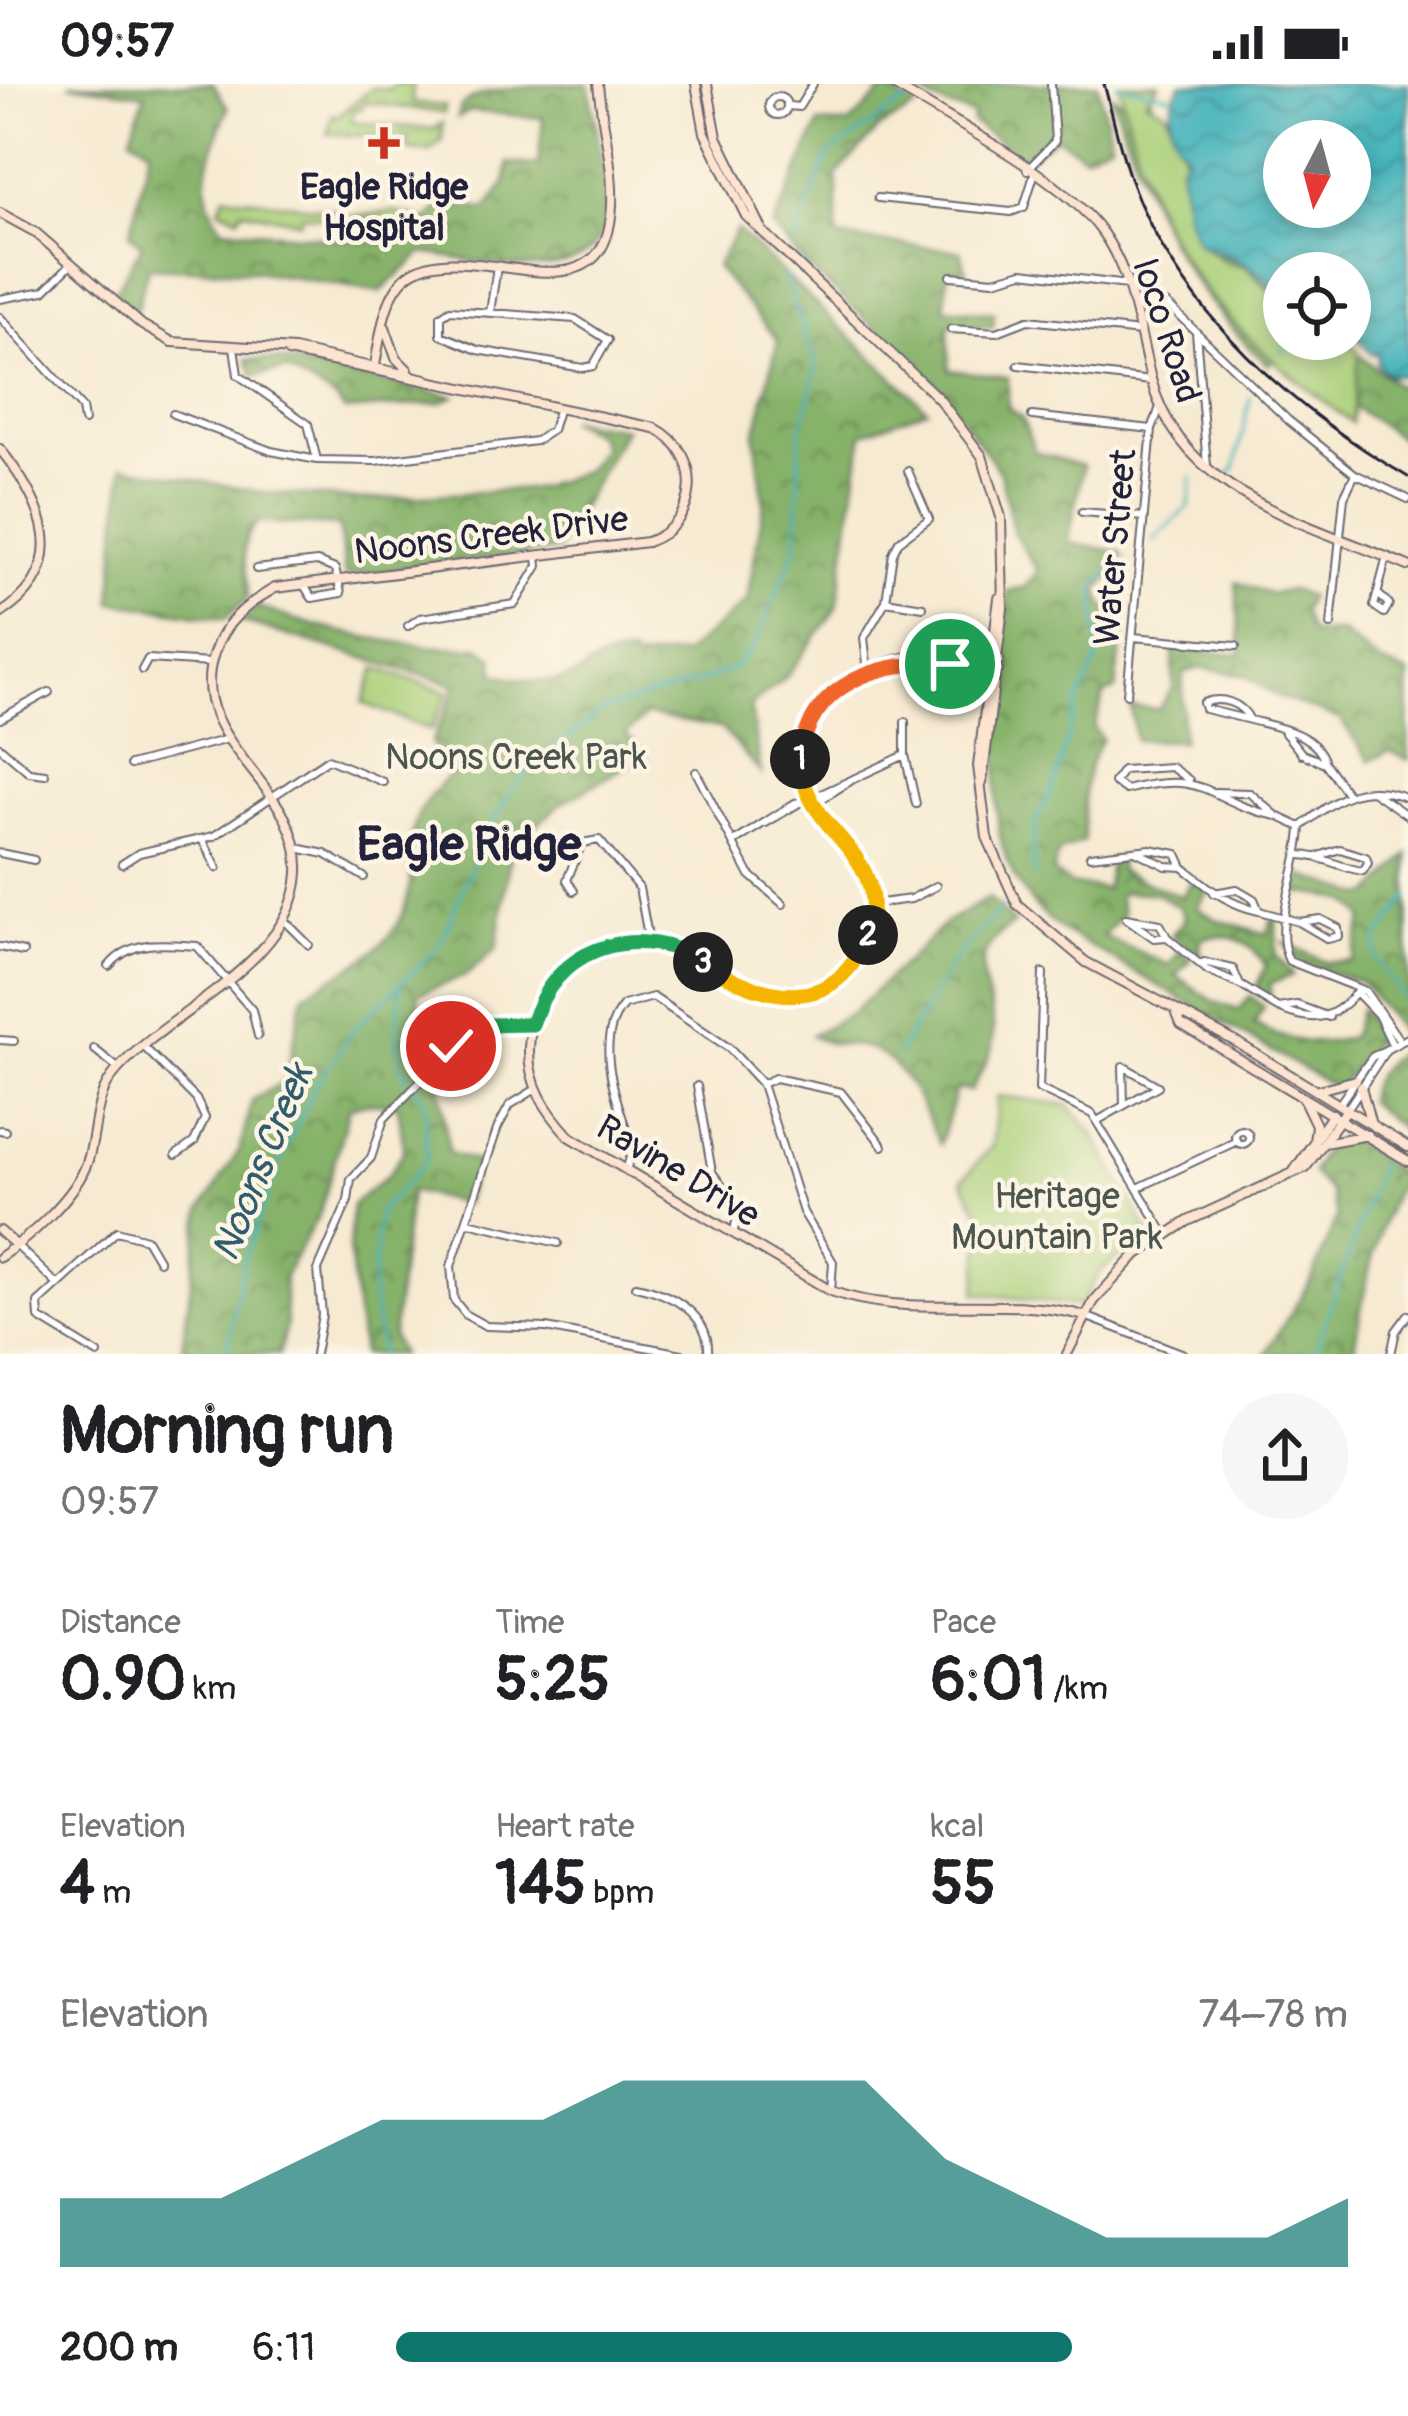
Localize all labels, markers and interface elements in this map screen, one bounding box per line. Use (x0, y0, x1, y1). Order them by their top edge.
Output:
text: 09:57 (60, 14, 174, 70)
north arrow (1263, 120, 1371, 228)
map controls (1263, 120, 1371, 360)
marker: Eagle Ridge Hospital (368, 127, 400, 159)
place label: Eagle Ridge Hospital (300, 165, 469, 251)
street label: Ioco Road (1122, 252, 1211, 409)
button: locate (1263, 252, 1371, 360)
street label: Water Street (1084, 447, 1147, 647)
street label: Noons Creek Drive (352, 496, 631, 575)
pin (899, 613, 1001, 715)
icon: arrive (917, 631, 983, 697)
pin: 1 (770, 729, 830, 789)
park label: Noons Creek Park (385, 735, 647, 780)
text: 1 (794, 738, 806, 779)
district label: Eagle Ridge (357, 815, 582, 875)
pin: 2 (838, 905, 898, 965)
text: 2 (859, 914, 877, 955)
pin: 3 (673, 932, 733, 992)
text: 3 (694, 941, 712, 982)
pin (400, 995, 502, 1097)
icon: check (418, 1013, 484, 1079)
water label: Noons Creek (201, 1054, 325, 1268)
street label: Ravine Drive (588, 1105, 768, 1238)
park label: Heritage Mountain Park (951, 1174, 1163, 1260)
text: Morning run (60, 1390, 394, 1473)
button: share (1222, 1393, 1348, 1519)
text: 09:57 (60, 1477, 159, 1526)
text: Distance (60, 1602, 181, 1643)
text: Time (495, 1602, 564, 1643)
text: Pace (931, 1602, 996, 1643)
text: 0.90 (60, 1643, 186, 1718)
text: 5:25 (495, 1643, 610, 1718)
text: 6:01 (931, 1643, 1046, 1718)
text: km (186, 1668, 236, 1709)
text: /km (1046, 1668, 1108, 1709)
text: Elevation (60, 1806, 186, 1847)
text: Heart rate (495, 1806, 634, 1847)
text: kcal (931, 1806, 984, 1847)
text: 4 (60, 1847, 95, 1922)
text: 145 (495, 1847, 586, 1922)
text: 55 (931, 1847, 996, 1922)
text: m (95, 1872, 131, 1913)
text: bpm (586, 1872, 654, 1913)
text: Elevation (60, 1990, 209, 2039)
text: 74–78 m (1198, 1990, 1348, 2039)
text: 200 m (60, 2323, 178, 2372)
text: 6:11 (252, 2323, 316, 2372)

